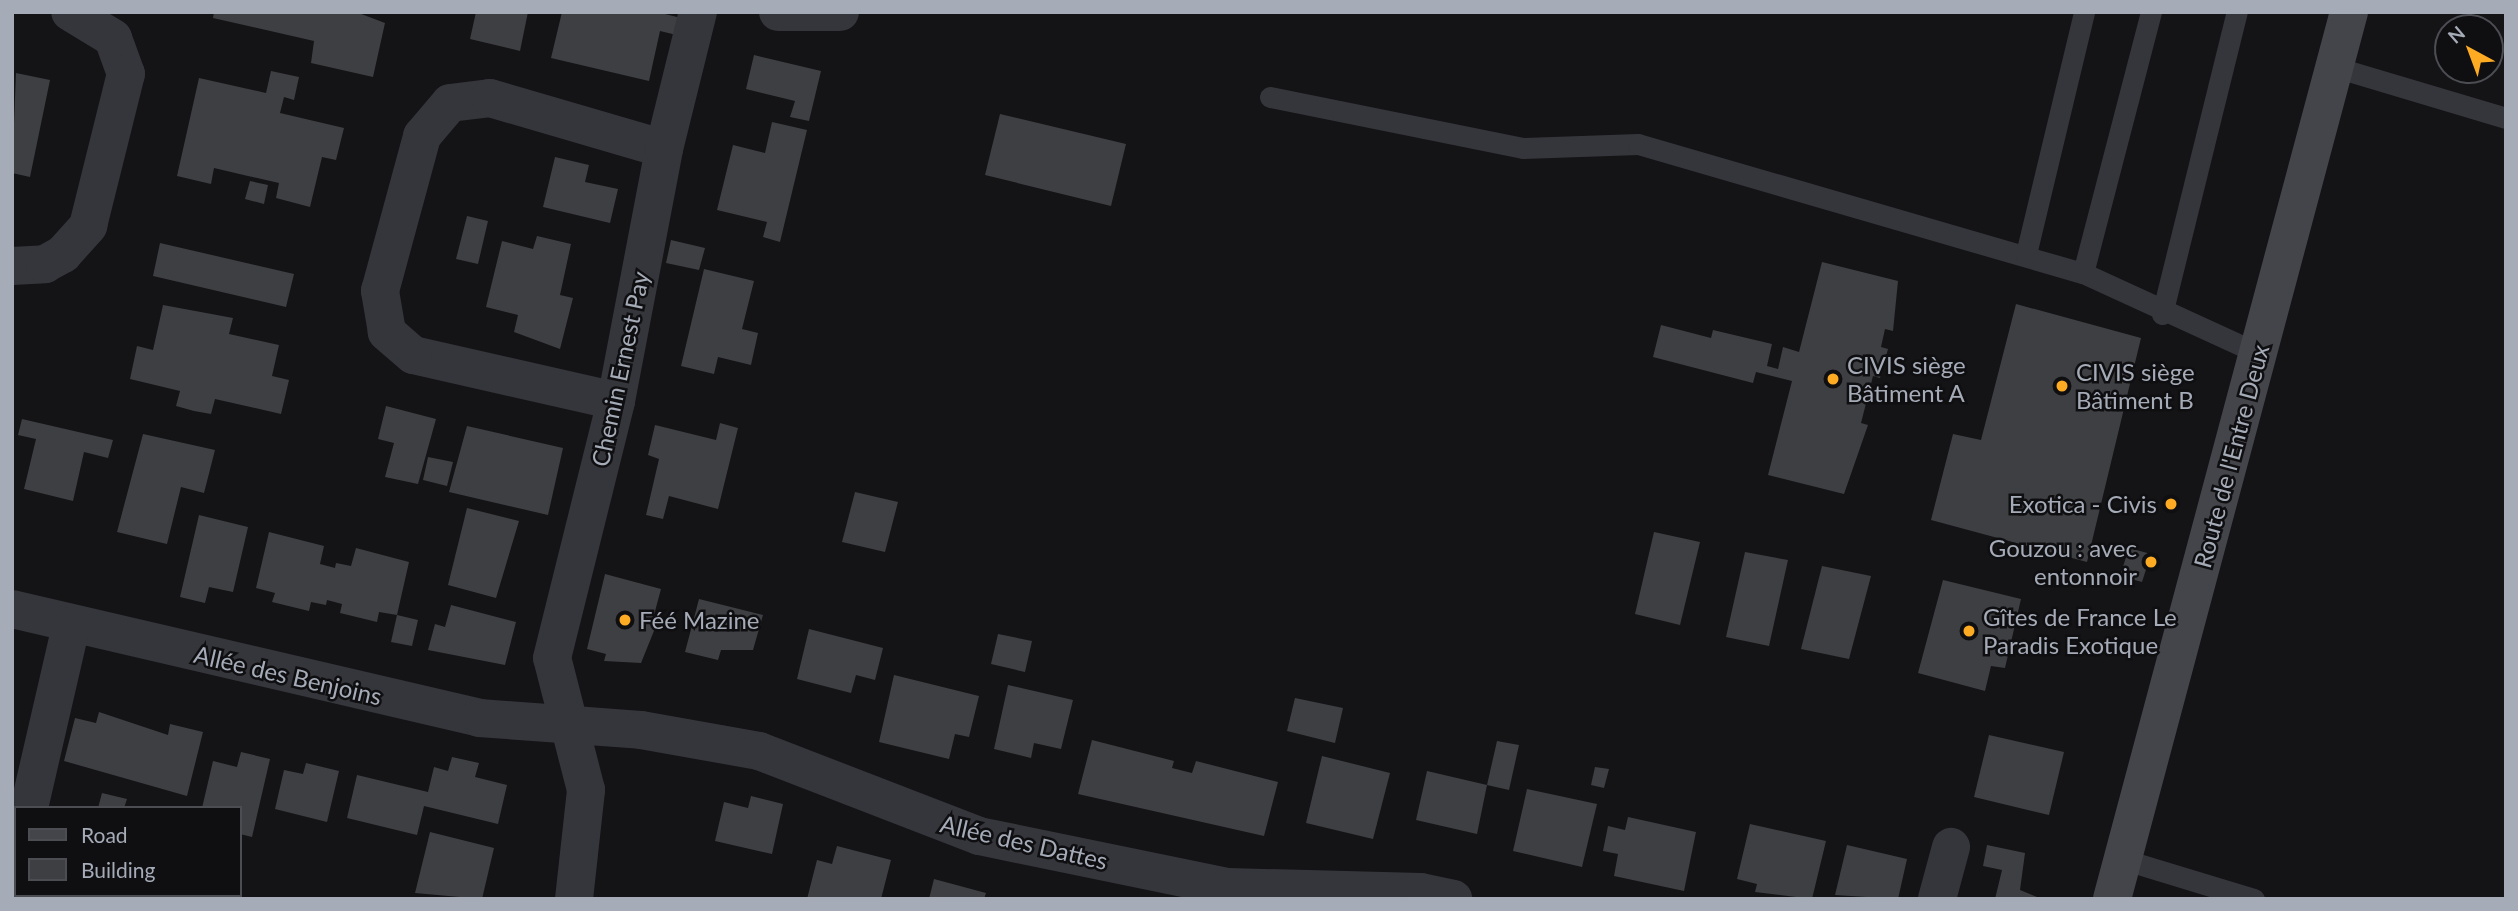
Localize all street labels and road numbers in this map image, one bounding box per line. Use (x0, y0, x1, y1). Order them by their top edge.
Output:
street label: Chemin Ernest Pay (585, 269, 655, 469)
street label: Route de l'Entre Deux (2187, 341, 2275, 571)
street label: Allée des Benjoins (191, 639, 385, 711)
street label: Allée des Dattes (938, 809, 1110, 875)

